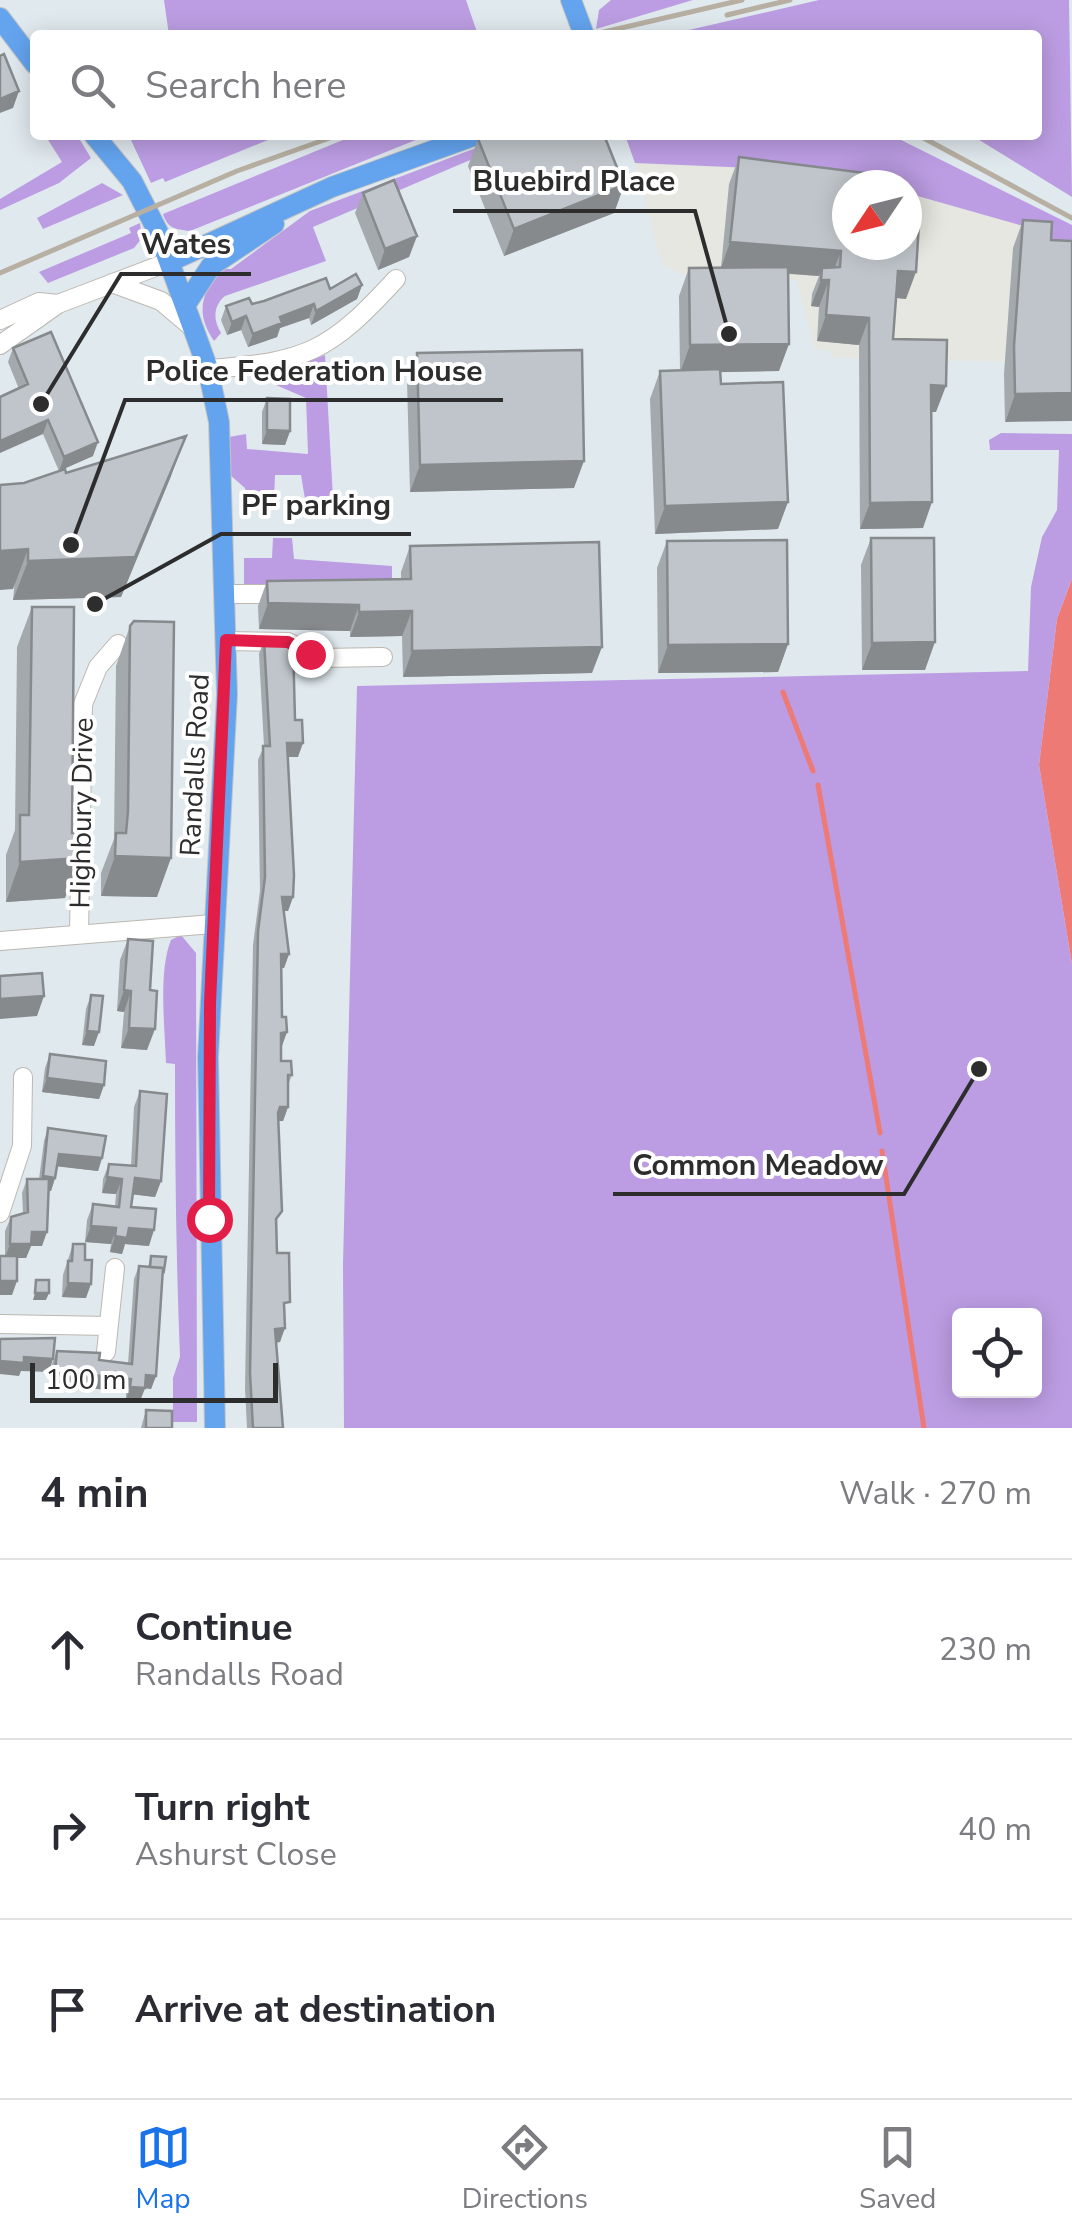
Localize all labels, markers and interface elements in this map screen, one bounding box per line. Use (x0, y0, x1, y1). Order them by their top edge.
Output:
search box (30, 30, 1042, 140)
icon: search (65, 58, 120, 113)
text: Search here (145, 60, 346, 111)
callout: Bluebird Place (453, 151, 695, 211)
text: Bluebird Place (473, 161, 675, 202)
north arrow (832, 170, 922, 260)
callout: Wates (121, 214, 251, 274)
text: Wates (141, 224, 231, 265)
callout: Police Federation House (125, 340, 503, 400)
text: Police Federation House (145, 351, 483, 392)
callout: PF parking (221, 474, 411, 534)
text: PF parking (241, 485, 391, 526)
route end (288, 632, 334, 678)
street label: Randalls Road (171, 673, 219, 857)
street label: Highbury Drive (61, 717, 103, 909)
callout: Common Meadow (613, 1134, 904, 1194)
text: Common Meadow (632, 1145, 884, 1186)
route start (187, 1197, 233, 1243)
map controls (952, 1308, 1042, 1398)
button: locate (952, 1308, 1042, 1398)
scale bar (30, 1358, 278, 1402)
text: 100 m (45, 1361, 127, 1399)
text: 4 min (40, 1465, 149, 1522)
text: Walk · 270 m (839, 1472, 1032, 1515)
text: Continue (135, 1602, 293, 1653)
icon: ahead (40, 1622, 95, 1677)
text: 230 m (939, 1628, 1032, 1671)
text: Randalls Road (135, 1653, 344, 1696)
text: Turn right (135, 1782, 310, 1833)
icon: right (40, 1802, 95, 1857)
text: 40 m (958, 1808, 1032, 1851)
text: Ashurst Close (135, 1833, 337, 1876)
icon: arrive (40, 1982, 95, 2037)
text: Arrive at destination (135, 1984, 496, 2035)
tab: Map (136, 2120, 191, 2218)
tab: Directions (462, 2120, 588, 2218)
tab: Saved (859, 2120, 936, 2218)

